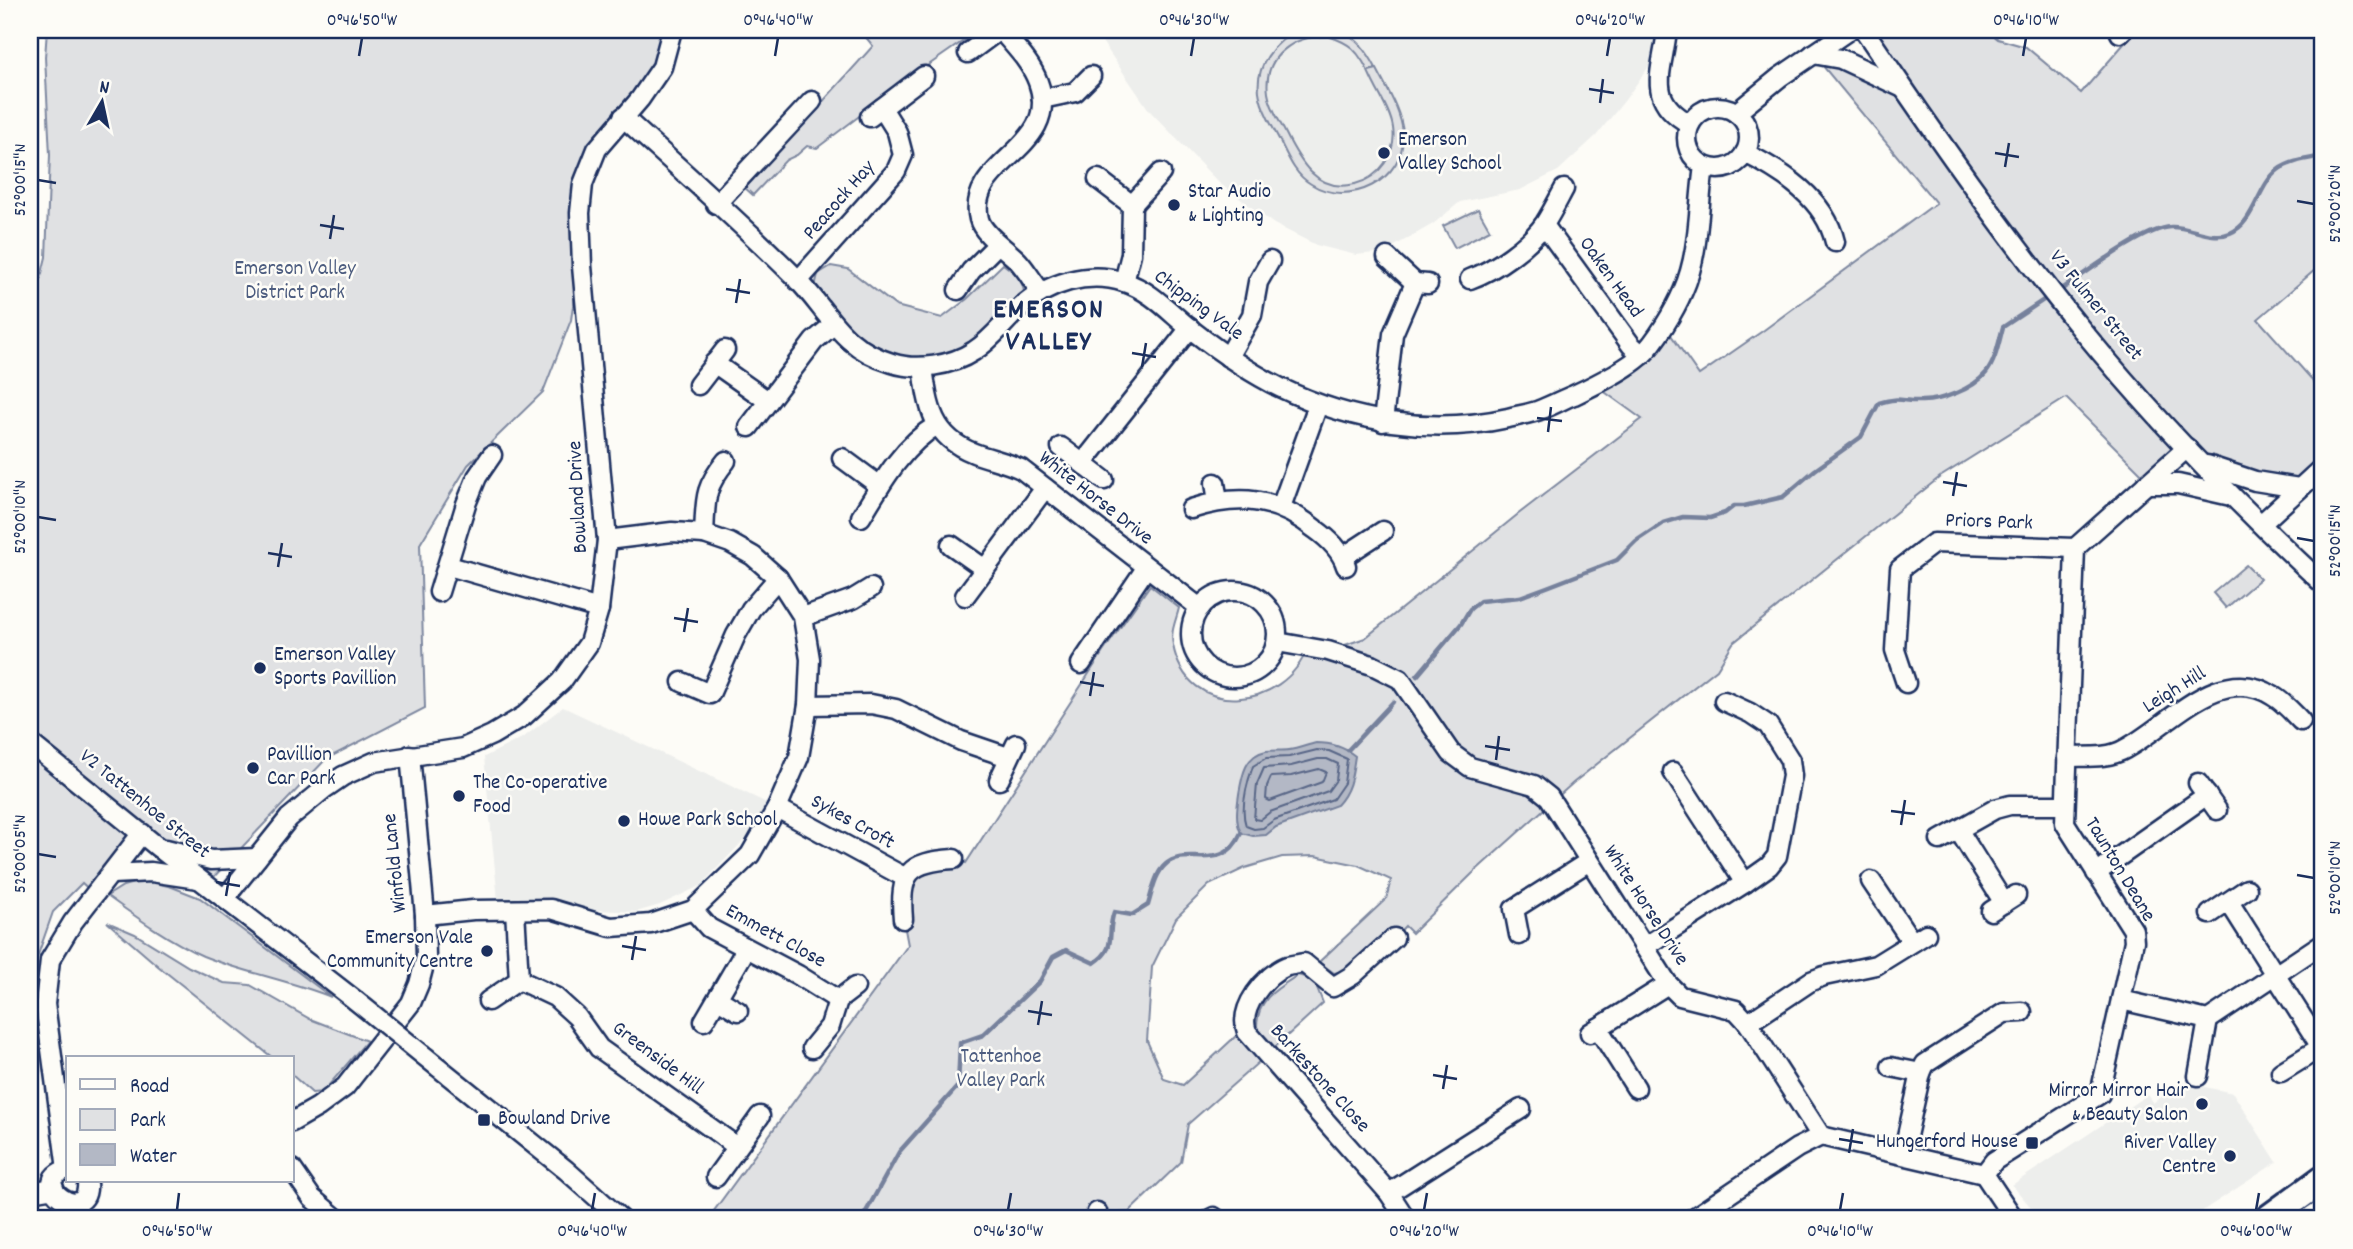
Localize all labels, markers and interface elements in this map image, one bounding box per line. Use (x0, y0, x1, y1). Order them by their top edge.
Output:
text: 0°46'50"W (327, 9, 398, 34)
text: 0°46'40"W (743, 9, 813, 34)
text: 0°46'30"W (1159, 9, 1230, 34)
text: 0°46'20"W (1575, 9, 1646, 34)
text: 0°46'10"W (1993, 9, 2060, 34)
north arrow (66, 66, 136, 136)
text: N (97, 75, 111, 103)
place label: Emerson Valley School (1398, 126, 1502, 180)
text: 52°00'15"N (9, 144, 34, 216)
marker: Emerson Valley School (1376, 145, 1392, 161)
street label: Peacock Hay (797, 154, 884, 248)
text: 52°00'20"N (2324, 165, 2349, 243)
place label: Star Audio & Lighting (1188, 178, 1271, 232)
marker: Star Audio & Lighting (1166, 197, 1182, 213)
street label: Oaken Head (1570, 231, 1650, 325)
street label: V3 Fulmer Street (2041, 244, 2149, 368)
park label: Emerson Valley District Park (234, 255, 356, 309)
street label: Chipping Vale (1147, 263, 1249, 349)
district label: EMERSON VALLEY (993, 292, 1105, 364)
street label: Bowland Drive (561, 440, 597, 554)
street label: White Horse Drive (1031, 445, 1159, 553)
text: 52°00'10"N (9, 480, 34, 554)
text: 52°00'15"N (2324, 505, 2349, 577)
street label: Priors Park (1945, 506, 2033, 540)
place label: Emerson Valley Sports Pavillion (274, 641, 396, 695)
marker: Emerson Valley Sports Pavillion (252, 660, 268, 676)
street label: Leigh Hill (2137, 660, 2213, 722)
place label: Pavillion Car Park (267, 741, 336, 795)
street label: V2 Tattenhoe Street (72, 743, 216, 867)
marker: Pavillion Car Park (245, 760, 261, 776)
place label: The Co-operative Food (473, 769, 607, 823)
marker: The Co-operative Food (451, 788, 467, 804)
street label: Sykes Croft (805, 788, 900, 859)
place label: Howe Park School (638, 806, 777, 836)
street label: Winfold Lane (376, 812, 416, 914)
street label: Taunton Deane (2076, 812, 2162, 928)
marker: Howe Park School (616, 813, 632, 829)
text: 52°00'05"N (9, 815, 34, 893)
street label: White Horse Drive (1595, 840, 1695, 972)
text: 52°00'10"N (2324, 841, 2349, 915)
street label: Emmett Close (719, 897, 831, 977)
place label: Emerson Vale Community Centre (327, 924, 473, 978)
marker: Emerson Vale Community Centre (479, 943, 495, 959)
street label: Greenside Hill (605, 1015, 709, 1103)
street label: Barkestone Close (1262, 1018, 1376, 1140)
park label: Tattenhoe Valley Park (957, 1043, 1045, 1097)
legend (66, 1056, 294, 1182)
text: Road (130, 1073, 169, 1103)
place label: Mirror Mirror Hair & Beauty Salon (2048, 1077, 2188, 1131)
marker: Mirror Mirror Hair & Beauty Salon (2194, 1096, 2210, 1112)
place label: Bowland Drive (498, 1105, 611, 1135)
text: Park (130, 1107, 166, 1137)
marker: Bowland Drive (476, 1112, 492, 1128)
place label: Hungerford House (1876, 1128, 2018, 1158)
place label: River Valley Centre (2124, 1129, 2216, 1183)
marker: Hungerford House (2024, 1135, 2040, 1151)
text: Water (130, 1143, 177, 1173)
marker: River Valley Centre (2222, 1148, 2238, 1164)
text: 0°46'50"W (142, 1220, 213, 1245)
text: 0°46'40"W (557, 1220, 627, 1245)
text: 0°46'30"W (973, 1220, 1044, 1245)
text: 0°46'20"W (1389, 1220, 1460, 1245)
text: 0°46'10"W (1807, 1220, 1874, 1245)
text: 0°46'00"W (2220, 1220, 2293, 1245)

